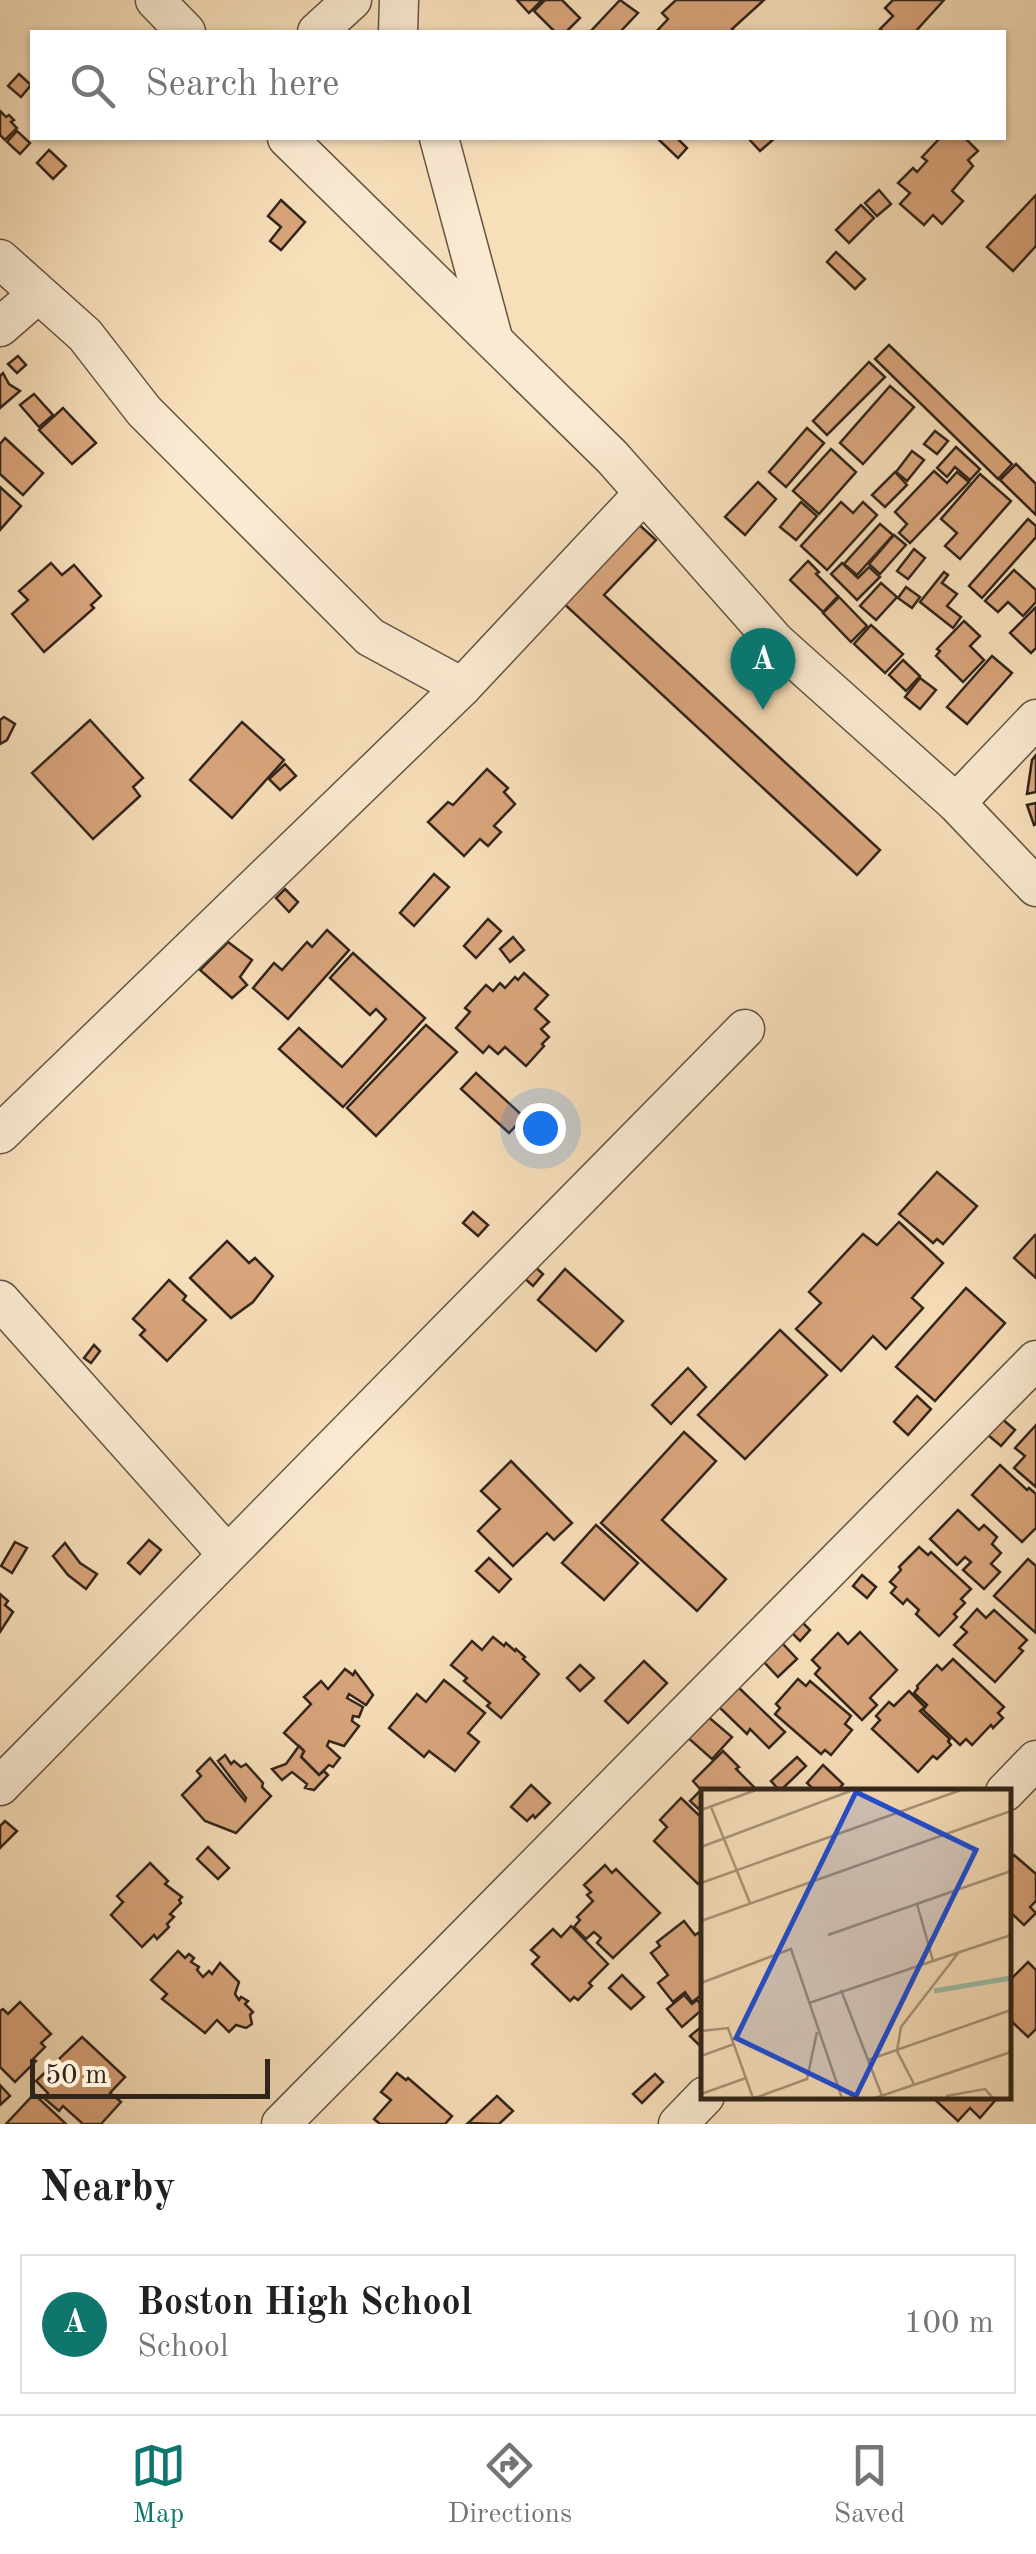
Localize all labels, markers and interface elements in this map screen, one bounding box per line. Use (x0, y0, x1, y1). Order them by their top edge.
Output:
search box (30, 30, 1006, 140)
icon: search (65, 58, 120, 113)
text: Search here (145, 66, 340, 104)
pin: A (730, 628, 796, 710)
your location (515, 1103, 566, 1154)
inset map (701, 1789, 1011, 2099)
scale bar (30, 2054, 270, 2098)
text: 50 m (45, 2062, 108, 2090)
text: Nearby (40, 2168, 176, 2210)
text: Boston High School (137, 2285, 472, 2323)
text: A (62, 2308, 87, 2340)
text: 100 m (904, 2308, 994, 2340)
text: School (137, 2332, 229, 2364)
tab: Map (131, 2438, 186, 2533)
tab: Directions (448, 2438, 572, 2533)
tab: Saved (834, 2438, 905, 2533)

